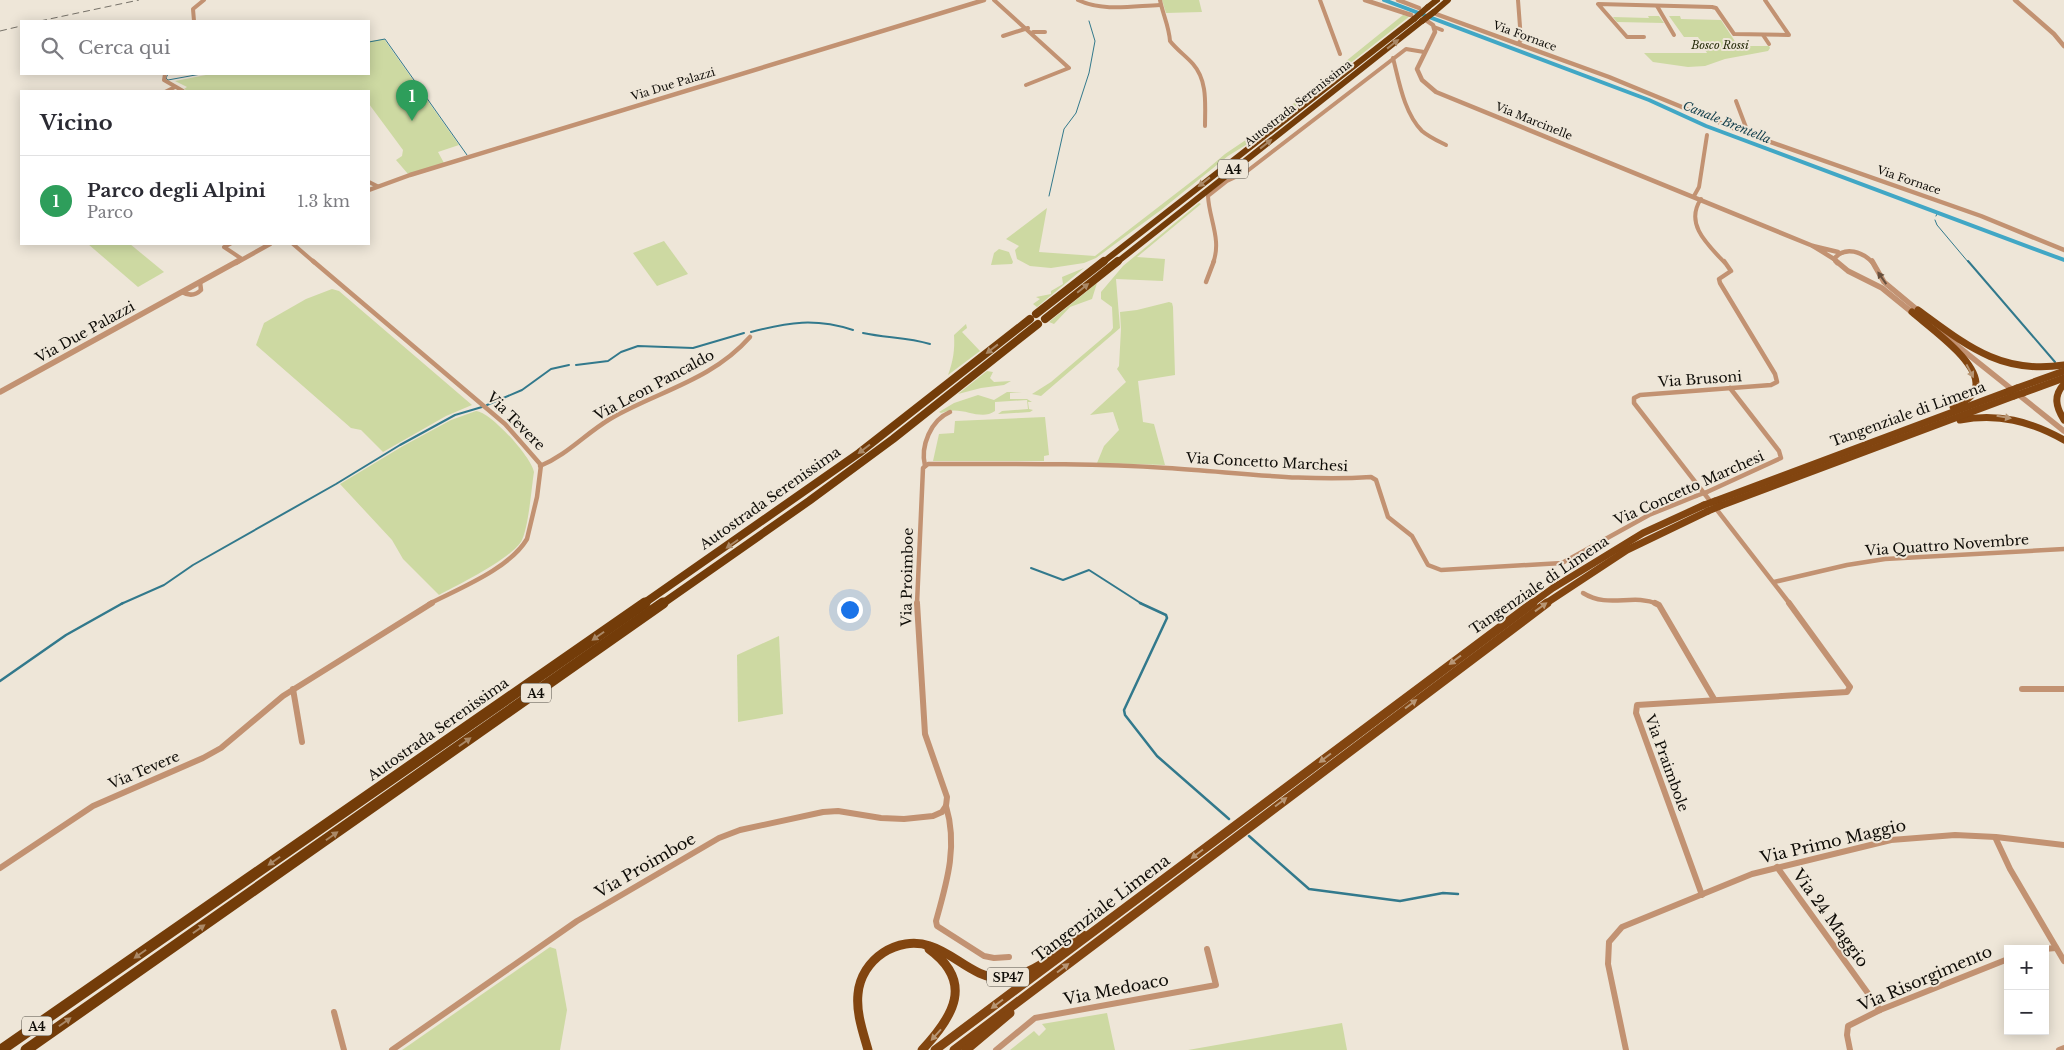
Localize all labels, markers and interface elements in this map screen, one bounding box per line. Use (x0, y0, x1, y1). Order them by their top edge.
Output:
street label: Via Fornace (1490, 18, 1559, 54)
search box (20, 20, 370, 75)
icon: search (38, 34, 66, 62)
text: Cerca qui (78, 36, 171, 59)
one-way arrow (1386, 38, 1399, 49)
park label: Bosco Rossi (1690, 38, 1749, 52)
street label: Autostrada Serenissima (1241, 56, 1355, 150)
street label: Via Due Palazzi (628, 64, 717, 104)
pin: 1 (396, 80, 428, 121)
water label: Canale Brentella (1681, 98, 1773, 147)
street label: Via Marcinelle (1493, 99, 1574, 143)
text: Vicino (40, 110, 113, 136)
one-way arrow (1259, 139, 1272, 150)
road number: A4 (1218, 160, 1248, 178)
street label: Via Fornace (1874, 162, 1943, 197)
one-way arrow (1197, 177, 1210, 188)
text: Parco degli Alpini (87, 179, 266, 202)
text: 1 (53, 191, 59, 211)
text: 1.3 km (297, 191, 350, 211)
text: Parco (87, 202, 133, 222)
one-way arrow (1877, 271, 1887, 285)
one-way arrow (1076, 283, 1089, 294)
street label: Via Due Palazzi (31, 297, 138, 367)
one-way arrow (986, 344, 999, 355)
street label: Via Leon Pancaldo (590, 346, 717, 425)
one-way arrow (1966, 363, 1974, 378)
street label: Via Brusoni (1656, 367, 1743, 391)
street label: Tangenziale di Limena (1828, 377, 1988, 450)
street label: Via Tevere (482, 387, 549, 454)
one-way arrow (1996, 414, 2012, 422)
street label: Autostrada Serenissima (695, 442, 844, 554)
one-way arrow (858, 444, 871, 455)
street label: Via Concetto Marchesi (1610, 447, 1767, 530)
street label: Via Concetto Marchesi (1184, 449, 1349, 475)
street label: Via Proimboe (897, 528, 917, 627)
street label: Via Quattro Novembre (1864, 530, 2029, 560)
street label: Tangenziale di Limena (1466, 532, 1612, 638)
one-way arrow (725, 539, 738, 548)
your location (837, 597, 863, 623)
one-way arrow (1534, 602, 1548, 612)
one-way arrow (591, 631, 605, 641)
one-way arrow (1448, 655, 1462, 665)
street label: Autostrada Serenissima (363, 673, 512, 785)
road number: A4 (521, 684, 551, 702)
one-way arrow (1404, 699, 1418, 709)
street label: Via Praimbole (1641, 711, 1693, 814)
one-way arrow (458, 737, 472, 747)
street label: Via Tevere (105, 747, 182, 793)
one-way arrow (1319, 752, 1332, 763)
one-way arrow (1274, 797, 1288, 807)
street label: Via Primo Maggio (1757, 815, 1908, 868)
street label: Via Proimboe (590, 828, 699, 902)
one-way arrow (325, 831, 339, 841)
one-way arrow (1191, 849, 1204, 860)
street label: Tangenziale Limena (1029, 850, 1174, 966)
one-way arrow (267, 856, 281, 866)
street label: Via 24 Maggio (1788, 864, 1873, 971)
one-way arrow (192, 924, 205, 934)
street label: Via Risorgimento (1854, 941, 1995, 1016)
map controls (2004, 945, 2049, 1035)
button: + (2004, 945, 2049, 990)
one-way arrow (133, 949, 147, 959)
one-way arrow (1056, 963, 1070, 973)
road number: SP47 (987, 968, 1029, 986)
street label: Via Medoaco (1061, 969, 1170, 1009)
button: − (2004, 990, 2049, 1035)
one-way arrow (990, 999, 1004, 1009)
road number: A4 (22, 1016, 52, 1036)
one-way arrow (59, 1017, 72, 1027)
one-way arrow (931, 1029, 942, 1042)

